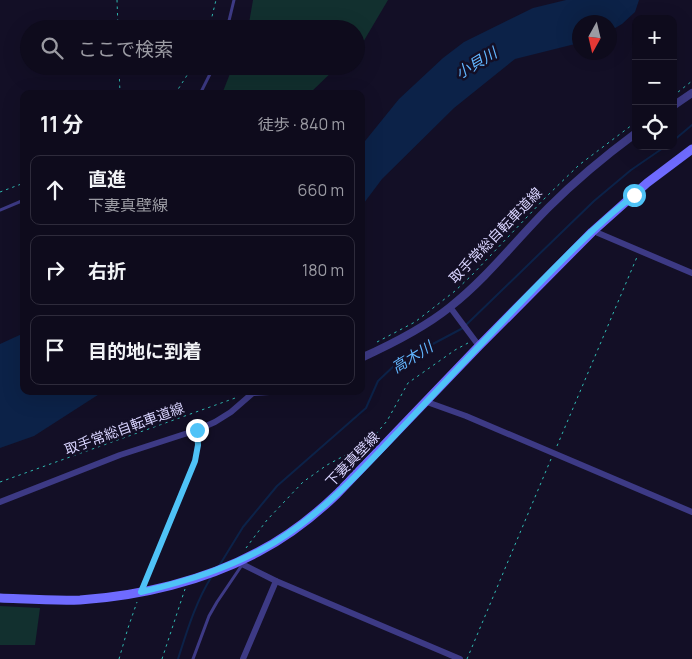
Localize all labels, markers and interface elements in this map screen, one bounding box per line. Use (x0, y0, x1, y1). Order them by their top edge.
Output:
north arrow (572, 15, 617, 60)
map controls (632, 15, 677, 150)
button: + (632, 15, 677, 60)
search box (20, 20, 365, 75)
icon: search (38, 34, 66, 62)
text: ここで検索 (78, 36, 173, 62)
water label: 小貝川 (451, 41, 502, 84)
button: − (632, 60, 677, 105)
button: locate (632, 105, 677, 150)
text: 11 分 (40, 110, 84, 138)
text: 徒歩 · 840 m (258, 113, 345, 135)
text: 直進 (88, 166, 126, 192)
icon: ahead (41, 176, 69, 204)
text: 660 m (298, 179, 344, 201)
street label: 取手常総自転車道線 (444, 183, 546, 287)
route start (623, 184, 646, 207)
text: 下妻真壁線 (88, 194, 168, 216)
icon: right (41, 256, 69, 284)
text: 右折 (88, 258, 126, 284)
text: 180 m (302, 259, 344, 281)
water label: 高木川 (387, 335, 438, 378)
icon: arrive (41, 336, 69, 364)
text: 目的地に到着 (88, 338, 202, 364)
street label: 取手常総自転車道線 (62, 398, 186, 458)
route end (186, 419, 209, 442)
street label: 下妻真壁線 (321, 427, 383, 491)

